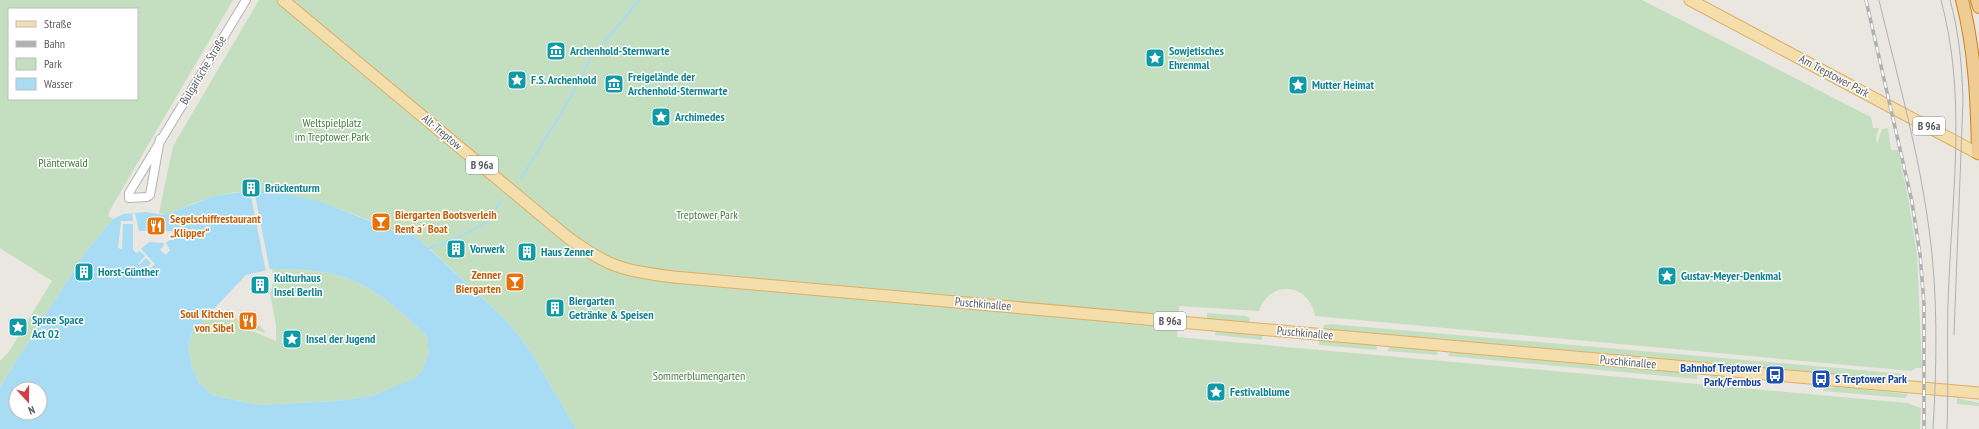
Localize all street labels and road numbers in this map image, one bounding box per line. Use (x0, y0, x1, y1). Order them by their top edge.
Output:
street label: Bulgarische Straße (176, 32, 229, 107)
street label: Am Treptower Park (1797, 51, 1872, 101)
street label: Alt-Treptow (419, 110, 466, 153)
road number: B 96a (1913, 117, 1945, 135)
road number: B 96a (466, 156, 498, 174)
street label: Puschkinallee (954, 294, 1012, 313)
road number: B 96a (1154, 312, 1186, 330)
street label: Puschkinallee (1276, 323, 1334, 342)
street label: Puschkinallee (1599, 352, 1657, 371)

